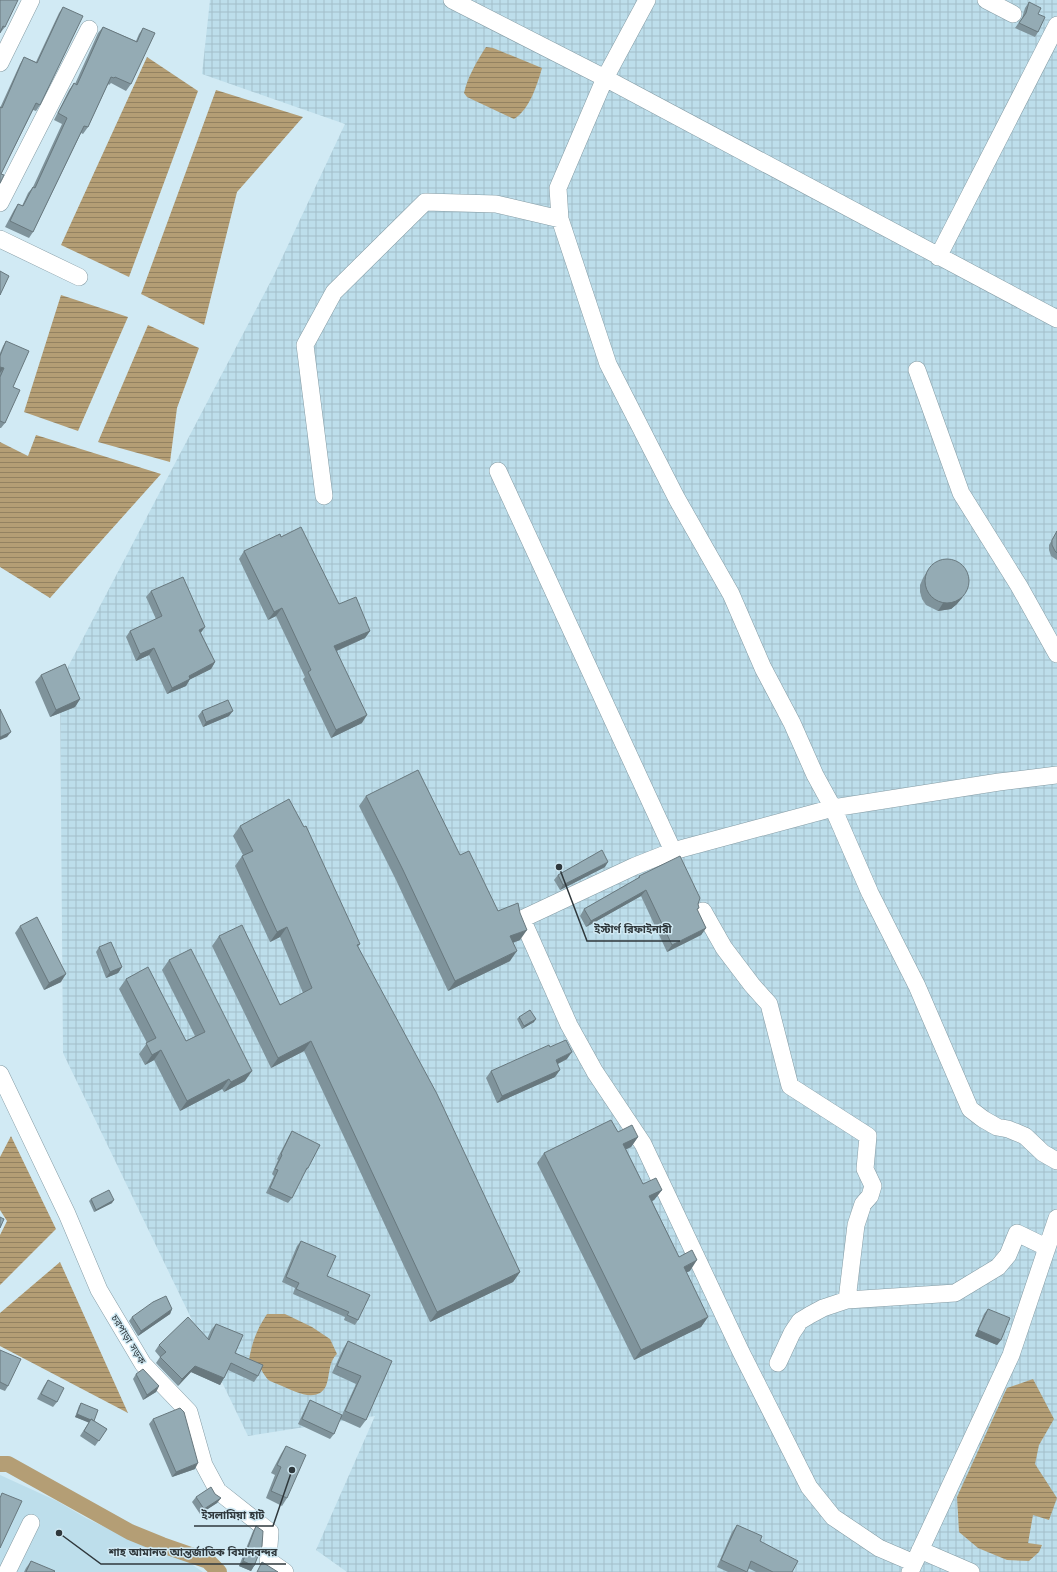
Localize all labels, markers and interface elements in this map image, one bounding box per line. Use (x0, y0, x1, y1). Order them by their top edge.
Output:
callout: ইস্টার্ণ রিফাইনারী (587, 918, 680, 941)
text: ইস্টার্ণ রিফাইনারী (593, 922, 673, 936)
street label: চরপাড়া সড়ক (109, 1312, 149, 1367)
callout: ইসলামিয়া হাট (194, 1503, 273, 1526)
text: ইসলামিয়া হাট (201, 1509, 265, 1522)
callout: শাহ আমানত আন্তর্জাতিক বিমানবন্দর (101, 1541, 286, 1564)
text: শাহ আমানত আন্তর্জাতিক বিমানবন্দর (108, 1545, 278, 1559)

